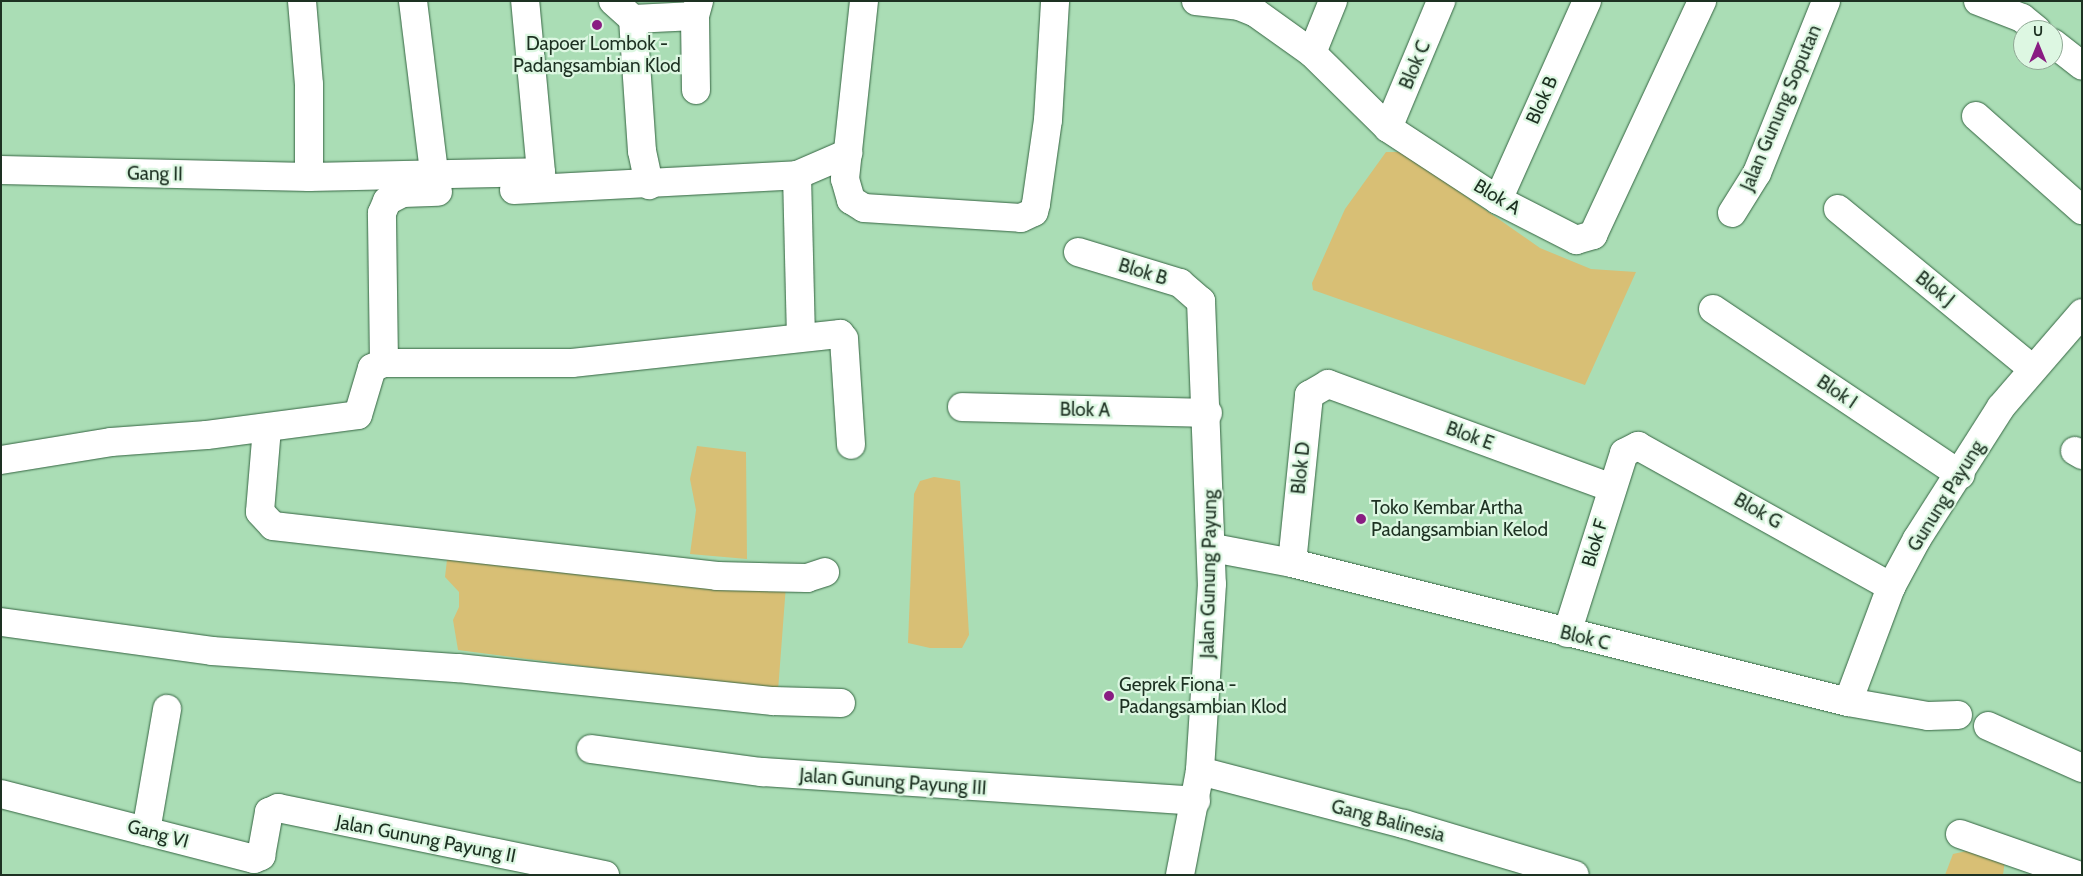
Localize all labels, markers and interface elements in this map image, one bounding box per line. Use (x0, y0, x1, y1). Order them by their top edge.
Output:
marker: Dapoer Lombok - Padangsambian Klod (591, 19, 603, 31)
north arrow (2013, 20, 2063, 70)
street label: Jalan Gunung Soputan (1736, 22, 1826, 194)
text: U (2033, 22, 2043, 40)
place label: Dapoer Lombok - Padangsambian Klod (513, 33, 681, 77)
street label: Blok C (1395, 37, 1435, 93)
street label: Blok B (1521, 72, 1563, 128)
street label: Gang II (127, 162, 183, 186)
street label: Blok A (1469, 174, 1525, 220)
street label: Blok B (1116, 254, 1170, 290)
street label: Blok J (1911, 266, 1959, 312)
street label: Blok I (1813, 370, 1861, 414)
street label: Blok A (1060, 398, 1110, 422)
street label: Blok E (1443, 417, 1497, 455)
street label: Gunung Payung (1903, 436, 1989, 556)
street label: Blok D (1287, 441, 1315, 495)
street label: Blok G (1730, 488, 1786, 534)
street label: Jalan Gunung Payung (1196, 489, 1222, 659)
place label: Toko Kembar Artha Padangsambian Kelod (1371, 497, 1548, 541)
marker: Toko Kembar Artha Padangsambian Kelod (1355, 513, 1367, 525)
street label: Blok F (1577, 516, 1613, 570)
street label: Blok C (1558, 621, 1612, 655)
place label: Geprek Fiona - Padangsambian Klod (1119, 674, 1287, 718)
marker: Geprek Fiona - Padangsambian Klod (1103, 690, 1115, 702)
street label: Jalan Gunung Payung III (799, 764, 987, 800)
street label: Gang Balinesia (1329, 795, 1447, 847)
street label: Jalan Gunung Payung II (334, 810, 518, 868)
street label: Gang VI (125, 815, 191, 853)

